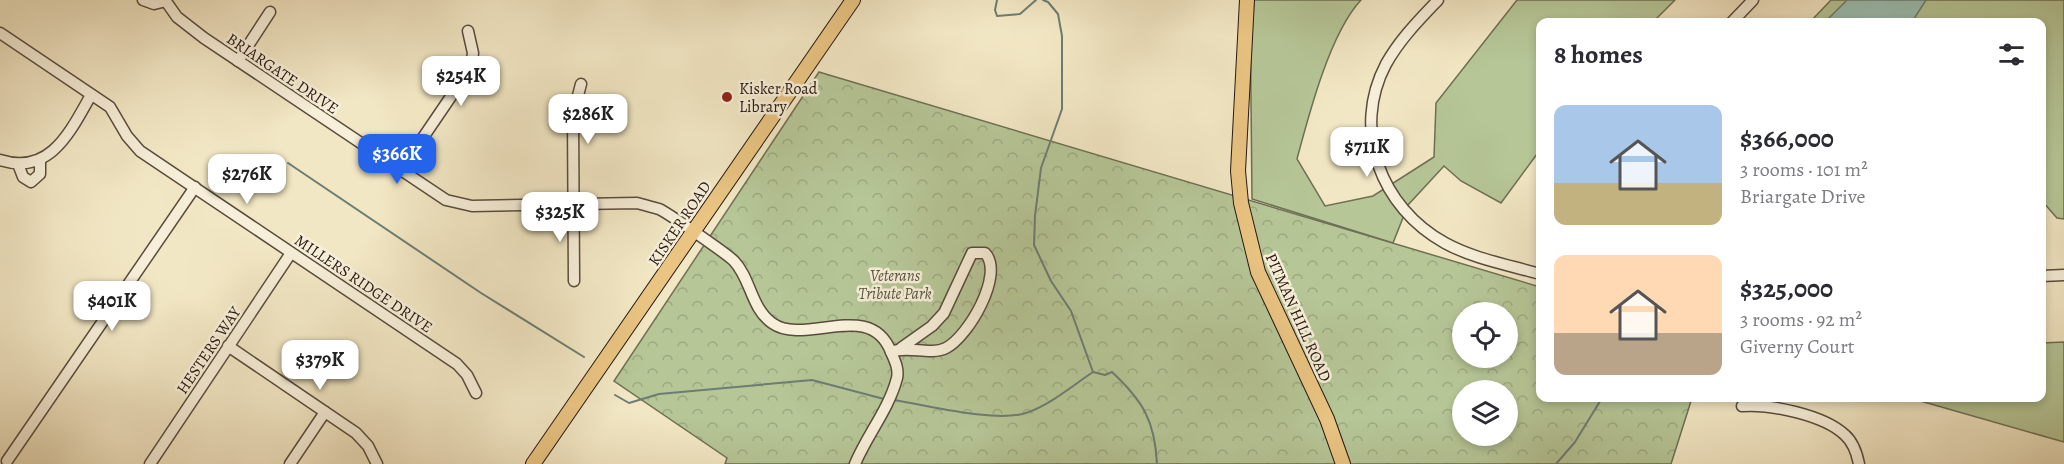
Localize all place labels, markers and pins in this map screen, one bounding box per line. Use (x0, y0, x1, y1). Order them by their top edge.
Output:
pin: $254K (419, 56, 503, 107)
place label: Kisker Road Library (739, 78, 818, 118)
marker: Kisker Road Library (720, 90, 734, 104)
pin: $286K (546, 94, 630, 145)
pin: $711K (1325, 127, 1409, 178)
pin: $366K (355, 134, 439, 185)
pin: $276K (205, 154, 289, 205)
pin: $325K (518, 192, 602, 243)
pin: $401K (70, 281, 154, 332)
pin: $379K (278, 340, 362, 391)

